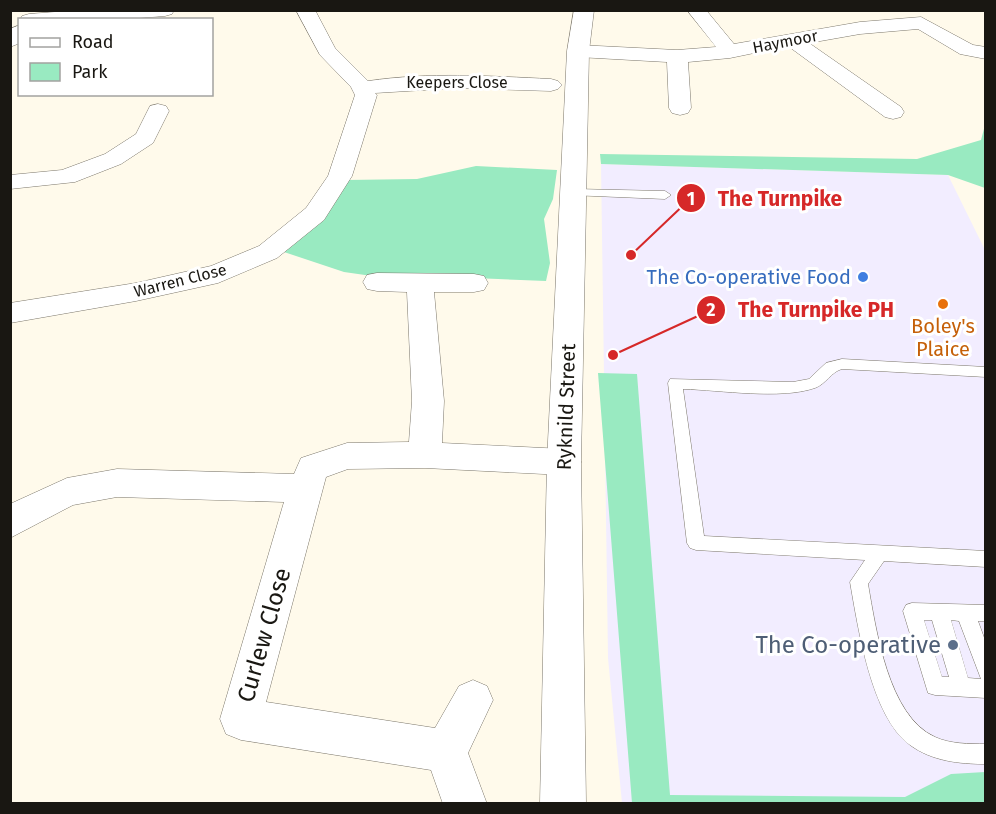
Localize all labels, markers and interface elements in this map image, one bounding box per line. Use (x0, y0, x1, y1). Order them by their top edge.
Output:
legend (18, 18, 213, 96)
street label: Haymoor (751, 26, 820, 57)
text: Road (72, 31, 114, 53)
text: Park (72, 61, 108, 83)
street label: Keepers Close (406, 73, 508, 92)
callout: The Turnpike (676, 179, 854, 218)
text: The Turnpike (718, 186, 843, 212)
text: 1 (687, 188, 695, 210)
street label: Warren Close (132, 260, 228, 301)
place label: The Co-operative Food (647, 265, 851, 289)
marker: The Co-operative Food (856, 270, 870, 284)
callout: The Turnpike PH (696, 290, 906, 329)
text: The Turnpike PH (738, 297, 894, 323)
marker: Boley's Plaice (936, 297, 950, 311)
text: 2 (706, 299, 716, 321)
place label: Boley's Plaice (911, 314, 975, 361)
street label: Ryknild Street (552, 342, 580, 471)
street label: Curlew Close (231, 565, 297, 705)
place label: The Co-operative (755, 631, 941, 659)
marker: The Co-operative (946, 638, 960, 652)

